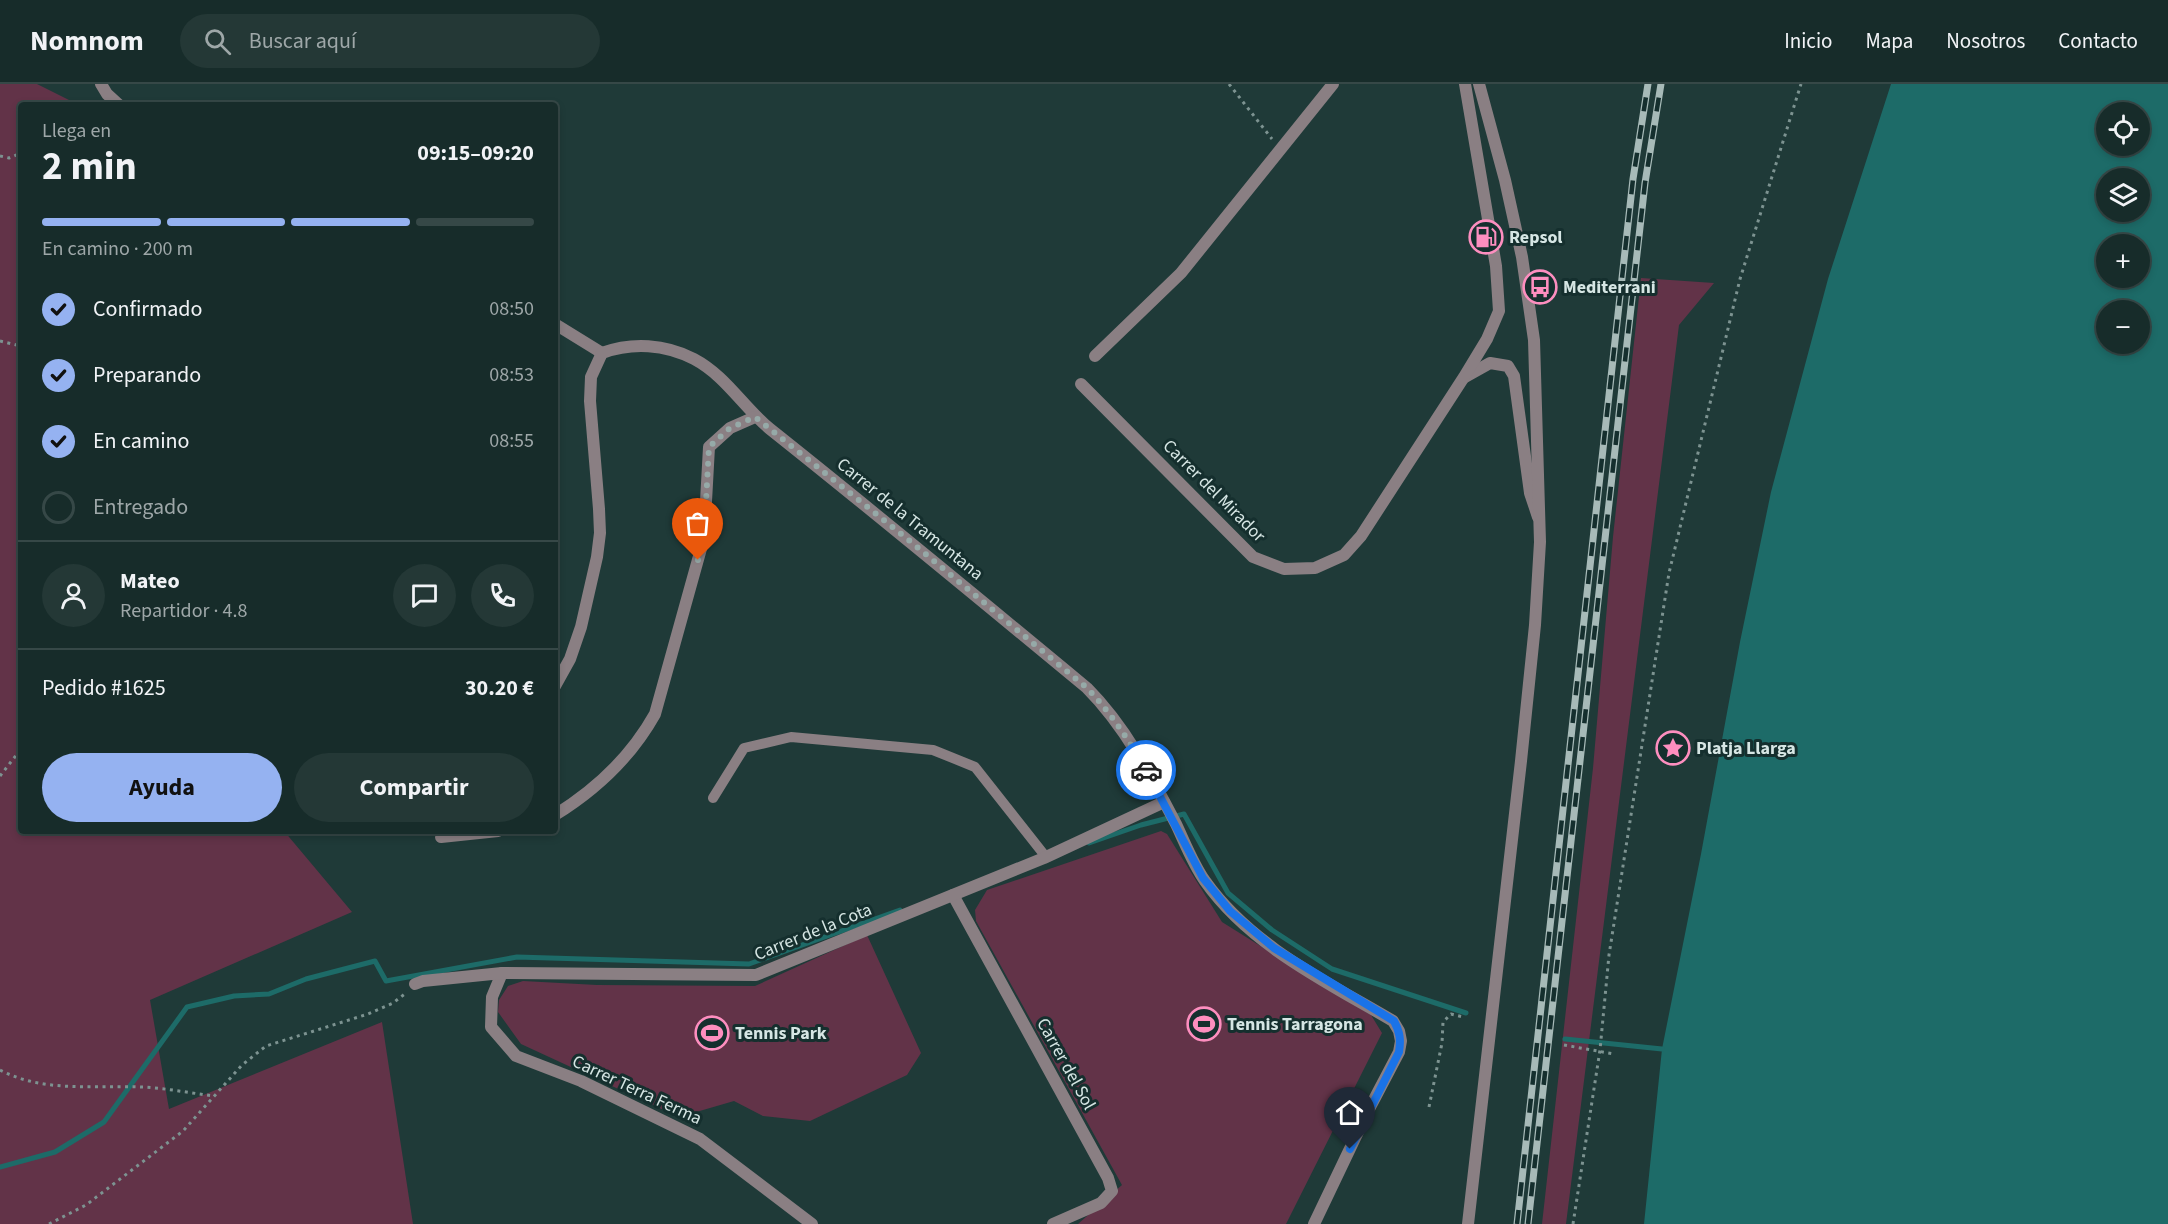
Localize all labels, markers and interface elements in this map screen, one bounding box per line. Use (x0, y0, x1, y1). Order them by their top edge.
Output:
search box (180, 14, 600, 68)
text: Nomnom (30, 21, 144, 61)
icon: search (201, 25, 234, 58)
text: Buscar aquí (249, 25, 356, 57)
text: Inicio (1784, 26, 1832, 56)
text: Mapa (1865, 26, 1913, 56)
text: Nosotros (1946, 26, 2025, 56)
text: Contacto (2058, 26, 2138, 56)
map controls (2096, 102, 2150, 354)
button: locate (2096, 102, 2150, 156)
text: Llega en (42, 117, 111, 145)
text: 09:15–09:20 (417, 137, 534, 169)
text: 2 min (42, 139, 137, 195)
button: layers (2096, 168, 2150, 222)
fuel station icon: Repsol (1468, 219, 1504, 255)
place label: Repsol (1509, 225, 1563, 250)
button: + (2096, 234, 2150, 288)
text: En camino · 200 m (42, 235, 193, 263)
bus stop icon: Mediterrani (1522, 269, 1558, 305)
place label: Mediterrani (1563, 275, 1656, 300)
icon: check (42, 293, 75, 326)
text: Confirmado (93, 293, 202, 325)
text: 08:50 (489, 295, 534, 323)
button: − (2096, 300, 2150, 354)
icon: check (42, 359, 75, 392)
text: Preparando (93, 359, 201, 391)
text: 08:53 (489, 361, 534, 389)
icon: check (42, 425, 75, 458)
text: En camino (93, 425, 190, 457)
text: 08:55 (489, 427, 534, 455)
street label: Carrer del Mirador (1157, 434, 1271, 548)
street label: Carrer de la Tramuntana (831, 452, 989, 586)
text: Entregado (93, 491, 188, 523)
pin (672, 498, 723, 560)
icon: bag (681, 507, 714, 540)
button: person (42, 564, 105, 627)
button: chat (393, 564, 456, 627)
button: phone (471, 564, 534, 627)
text: Mateo (120, 565, 180, 597)
text: Repartidor · 4.8 (120, 597, 247, 625)
text: Pedido #1625 (42, 672, 166, 704)
text: 30.20 € (465, 672, 534, 704)
place icon: Platja Llarga (1655, 730, 1691, 766)
place label: Platja Llarga (1696, 736, 1796, 761)
courier (1116, 740, 1176, 800)
button: Ayuda (42, 753, 282, 822)
button: Compartir (294, 753, 534, 822)
icon: car (1130, 754, 1163, 787)
street label: Carrer de la Cota (750, 897, 876, 967)
sports icon: Tennis Tarragona (1186, 1006, 1222, 1042)
place label: Tennis Tarragona (1227, 1012, 1363, 1037)
street label: Carrer del Sol (1030, 1014, 1102, 1114)
sports icon: Tennis Park (694, 1015, 730, 1051)
place label: Tennis Park (735, 1021, 827, 1046)
street label: Carrer Terra Ferma (568, 1049, 706, 1131)
pin (1324, 1087, 1375, 1149)
icon: home (1333, 1096, 1366, 1129)

